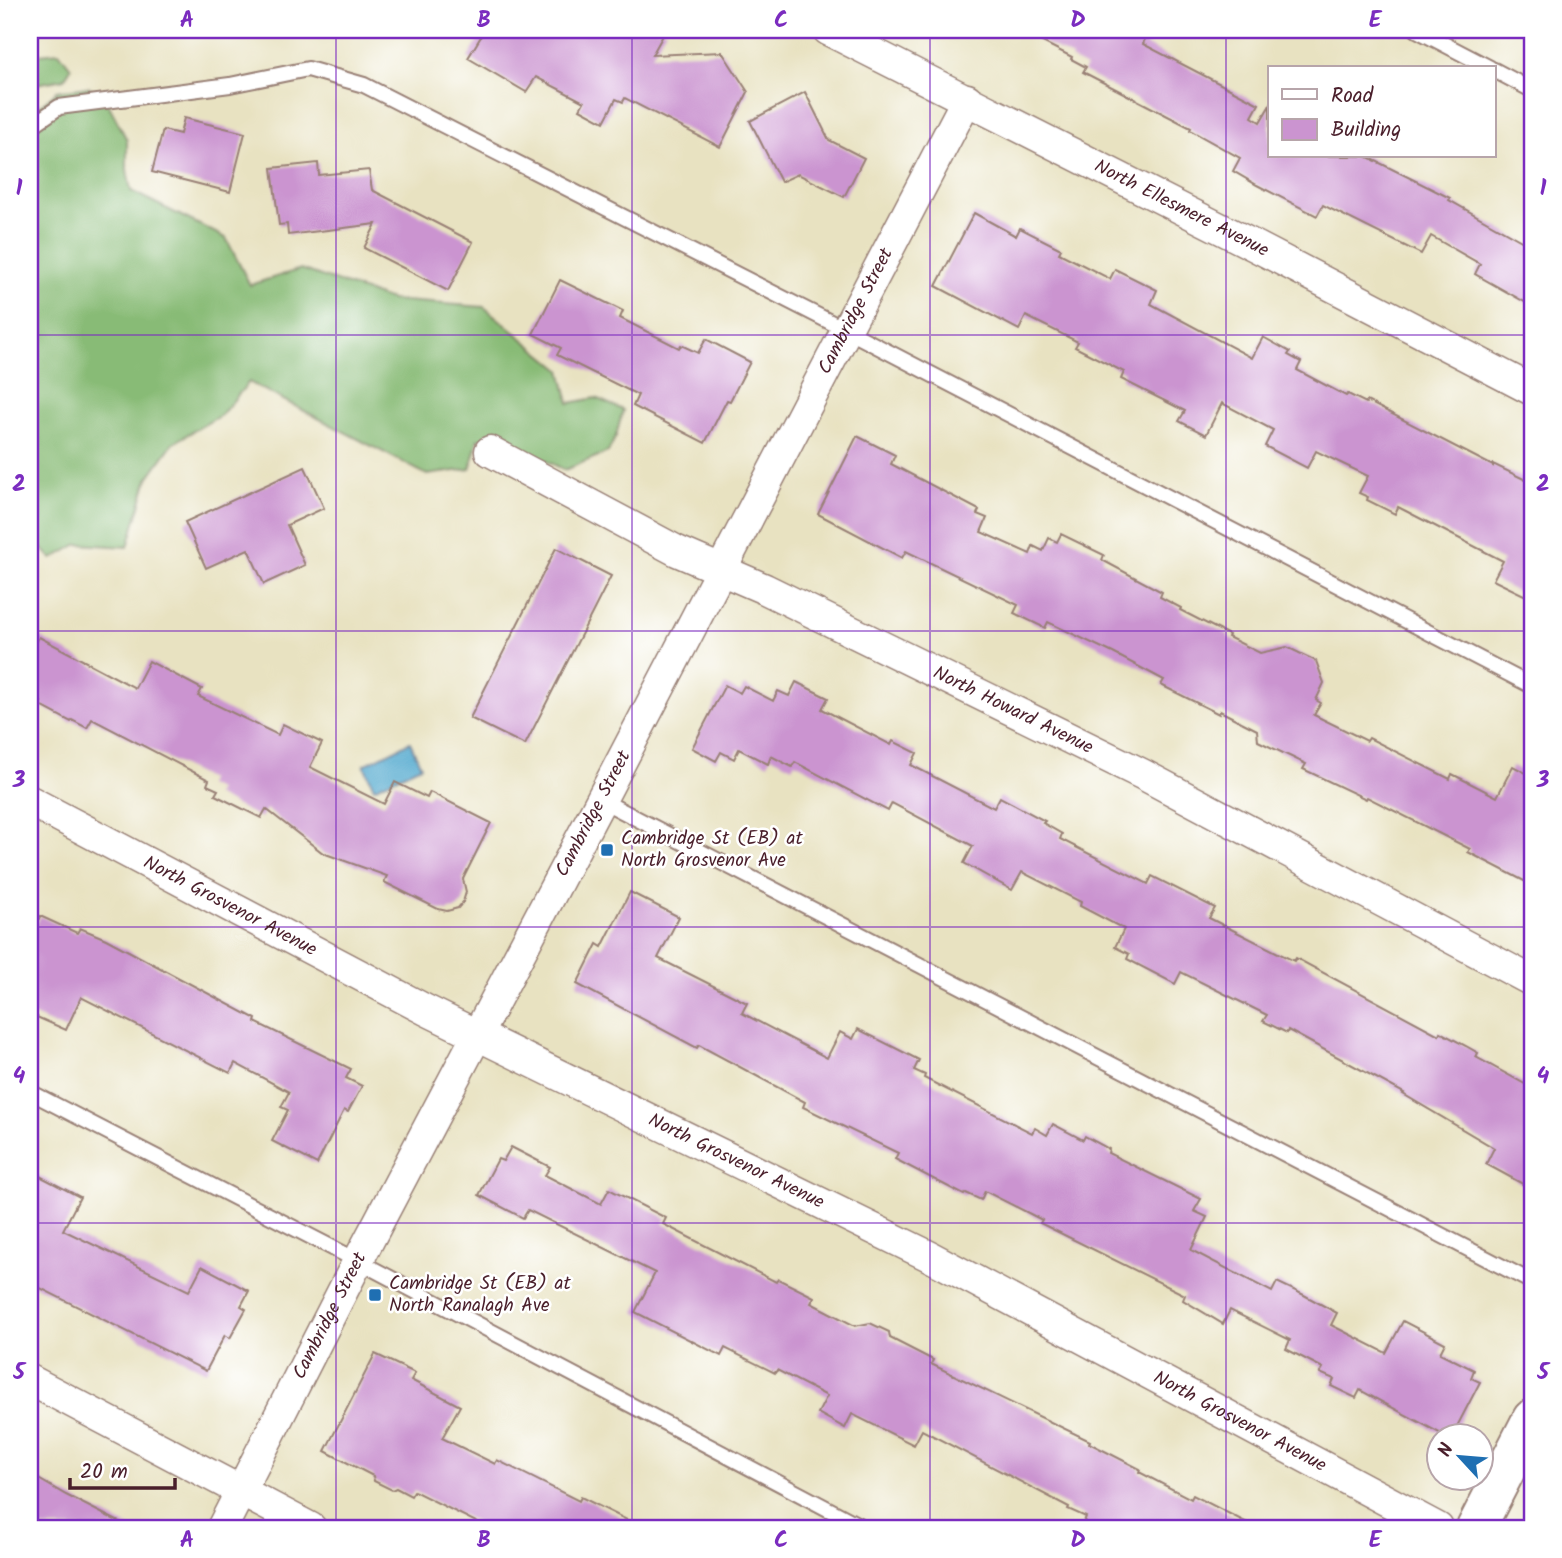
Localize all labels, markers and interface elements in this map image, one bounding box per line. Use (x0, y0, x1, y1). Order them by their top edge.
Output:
text: A (180, 3, 194, 39)
text: B (477, 3, 491, 39)
text: C (774, 3, 788, 39)
text: D (1070, 3, 1086, 39)
text: E (1369, 3, 1383, 39)
legend (1268, 66, 1496, 158)
text: Road (1331, 80, 1374, 113)
text: Building (1331, 114, 1401, 147)
street label: North Ellesmere Avenue (1089, 152, 1274, 266)
text: 1 (16, 171, 23, 207)
text: 1 (1540, 171, 1547, 207)
street label: Cambridge Street (811, 242, 902, 380)
text: 2 (12, 467, 26, 503)
text: 2 (1536, 467, 1550, 503)
street label: North Howard Avenue (928, 659, 1099, 763)
street label: Cambridge Street (548, 745, 640, 883)
text: 3 (12, 763, 26, 799)
text: 3 (1536, 763, 1550, 799)
place label: Cambridge St (EB) at North Grosvenor Ave (621, 824, 803, 876)
marker: Cambridge St (EB) at North Grosvenor Ave (599, 842, 615, 858)
street label: North Grosvenor Avenue (138, 848, 323, 965)
text: 4 (13, 1059, 26, 1095)
text: 4 (1537, 1059, 1550, 1095)
street label: North Grosvenor Avenue (643, 1106, 830, 1218)
street label: Cambridge Street (285, 1246, 375, 1385)
place label: Cambridge St (EB) at North Ranalagh Ave (389, 1269, 571, 1321)
marker: Cambridge St (EB) at North Ranalagh Ave (367, 1287, 383, 1303)
text: 5 (12, 1355, 27, 1391)
text: 5 (1536, 1355, 1551, 1391)
street label: North Grosvenor Avenue (1148, 1363, 1332, 1481)
north arrow (1426, 1422, 1496, 1492)
text: N (1430, 1438, 1463, 1462)
scale bar (70, 1446, 175, 1490)
text: 20 m (80, 1456, 128, 1489)
text: A (180, 1523, 194, 1558)
text: B (477, 1523, 491, 1558)
text: C (774, 1523, 788, 1558)
text: D (1070, 1523, 1086, 1558)
text: E (1369, 1523, 1383, 1558)

